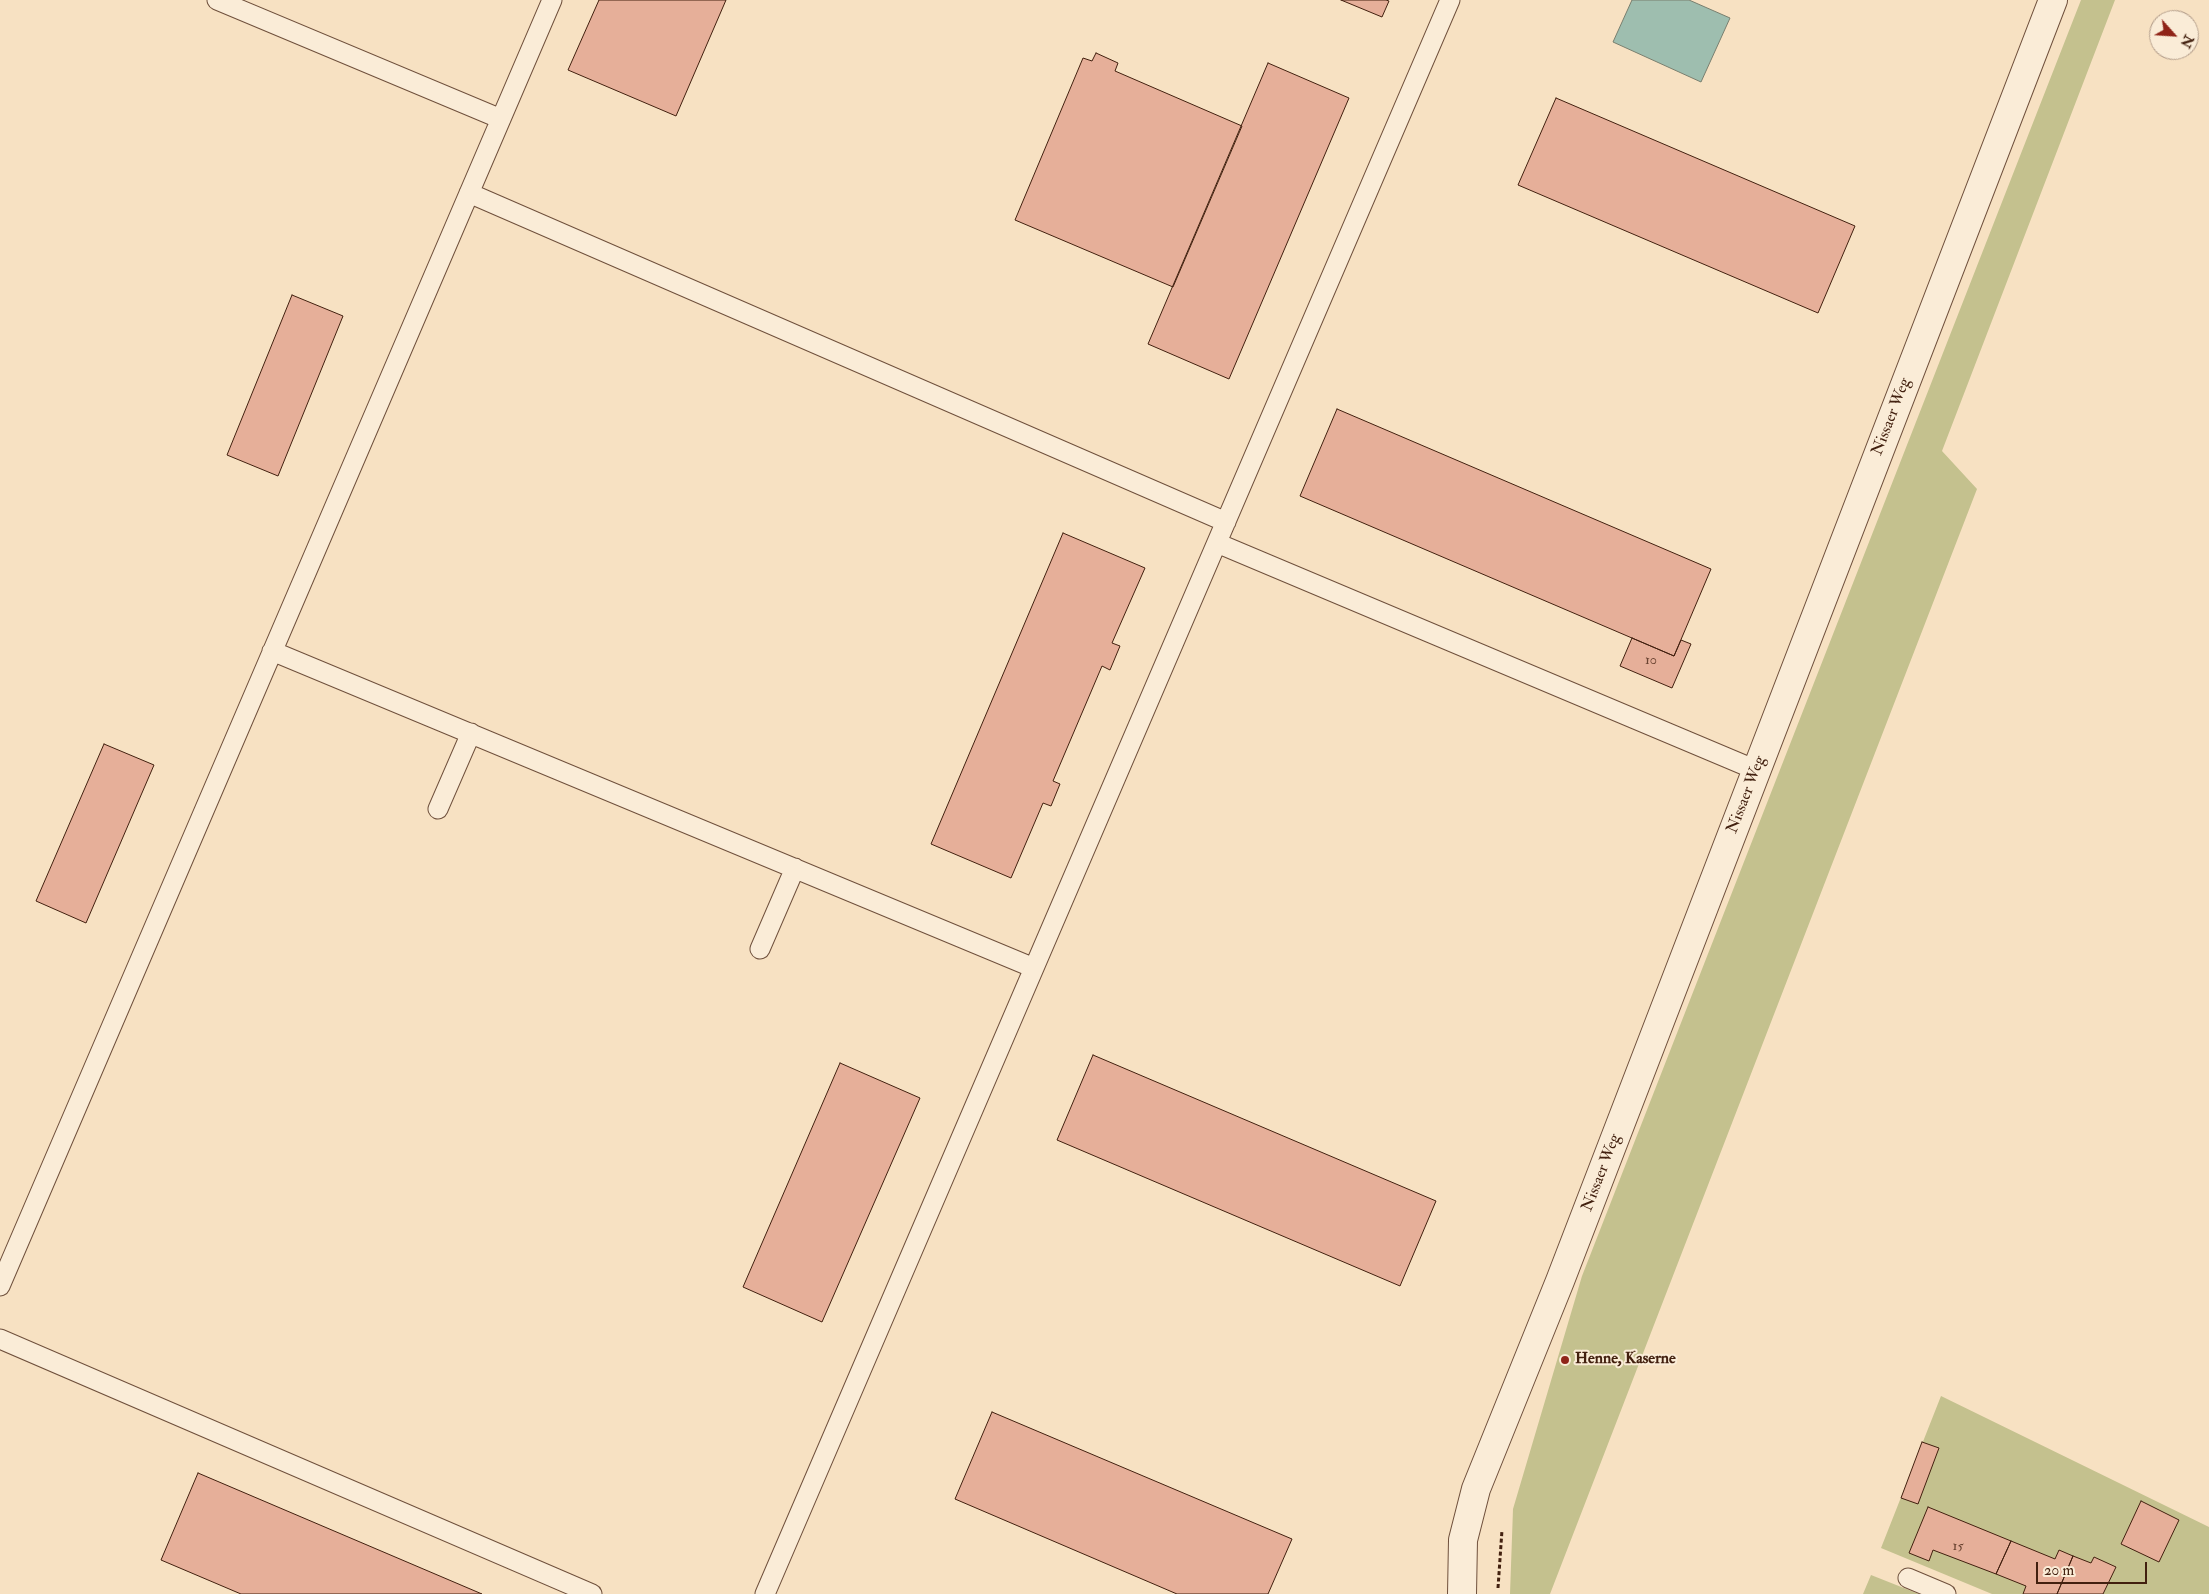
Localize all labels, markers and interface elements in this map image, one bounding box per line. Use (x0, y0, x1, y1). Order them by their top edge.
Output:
north arrow (2149, 10, 2199, 60)
text: N (2177, 32, 2197, 51)
street label: Nissaer Weg (1868, 376, 1916, 458)
house number: 10 (1645, 653, 1657, 669)
street label: Nissaer Weg (1723, 754, 1771, 836)
street label: Nissaer Weg (1578, 1132, 1626, 1214)
place label: Henne, Kaserne (1575, 1350, 1676, 1370)
marker: Henne, Kaserne (1559, 1354, 1571, 1366)
house number: 15 (1952, 1539, 1964, 1555)
scale bar (2039, 1552, 2150, 1584)
text: 20 m (2044, 1561, 2074, 1580)

